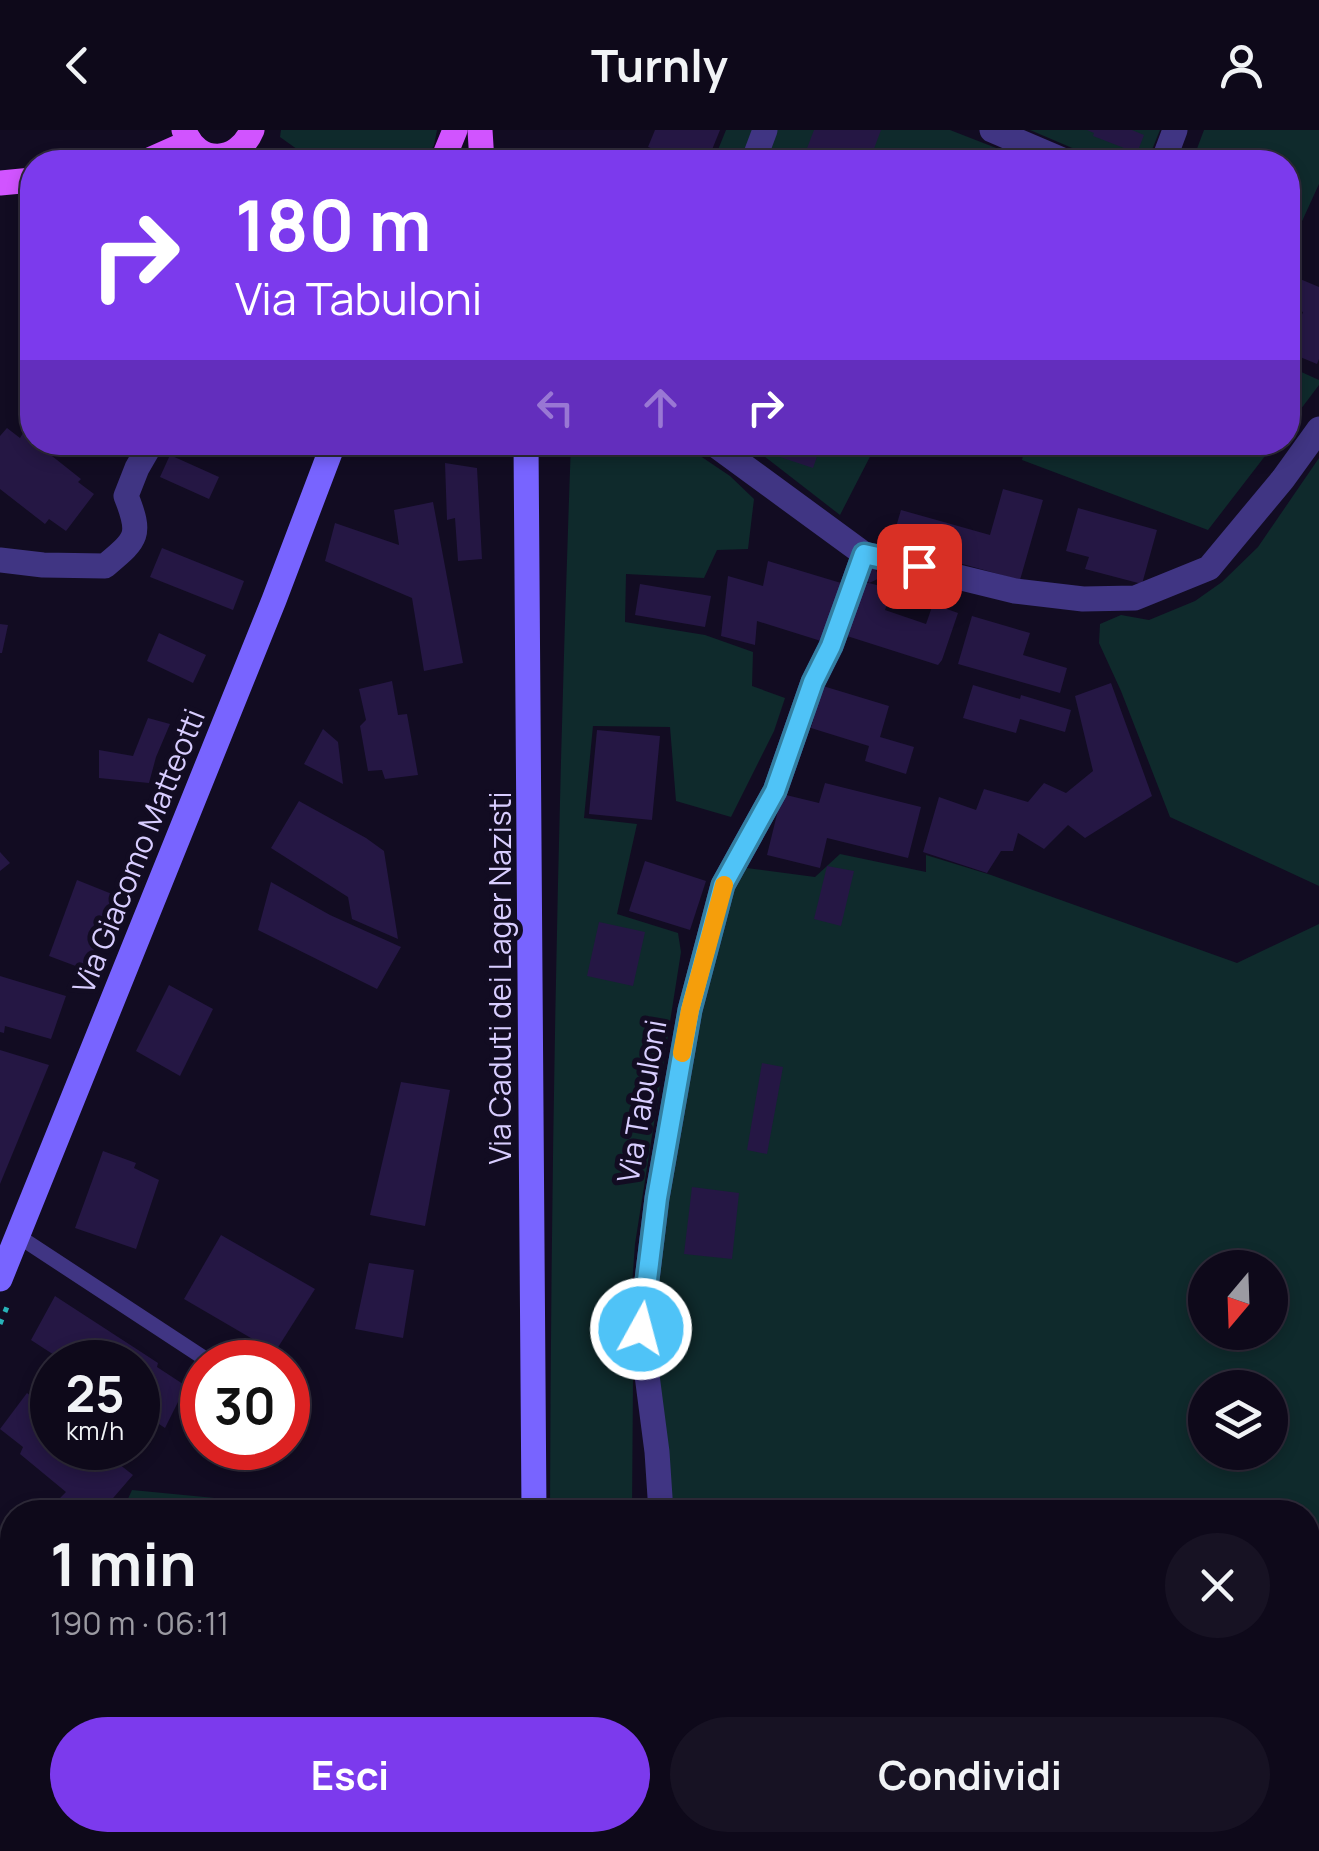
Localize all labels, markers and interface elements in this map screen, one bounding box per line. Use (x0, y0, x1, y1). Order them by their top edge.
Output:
text: Turnly (591, 34, 728, 96)
icon: back (50, 38, 105, 93)
icon: person (1214, 38, 1269, 93)
text: 180 m (235, 176, 432, 272)
icon: right (70, 190, 200, 320)
text: Via Tabuloni (235, 267, 482, 329)
icon: left (528, 380, 583, 435)
icon: ahead (633, 380, 688, 435)
icon: right (738, 380, 793, 435)
pin (877, 524, 962, 609)
icon: arrive (892, 539, 947, 594)
street label: Via Giacomo Matteotti (62, 703, 214, 999)
street label: Via Caduti dei Lager Nazisti (479, 791, 520, 1165)
street label: Via Tabuloni (607, 1016, 675, 1186)
north arrow (1188, 1250, 1288, 1350)
map controls (1188, 1250, 1288, 1470)
position arrow (589, 1277, 693, 1381)
speed limit sign: 30 (180, 1340, 310, 1470)
text: 25 (65, 1359, 125, 1427)
button: layers (1188, 1370, 1288, 1470)
text: km/h (66, 1413, 124, 1448)
text: 1 min (50, 1522, 197, 1604)
button: close (1165, 1533, 1270, 1638)
text: 190 m · 06:11 (50, 1601, 229, 1645)
button: Esci (50, 1717, 650, 1832)
button: Condividi (670, 1717, 1270, 1832)

